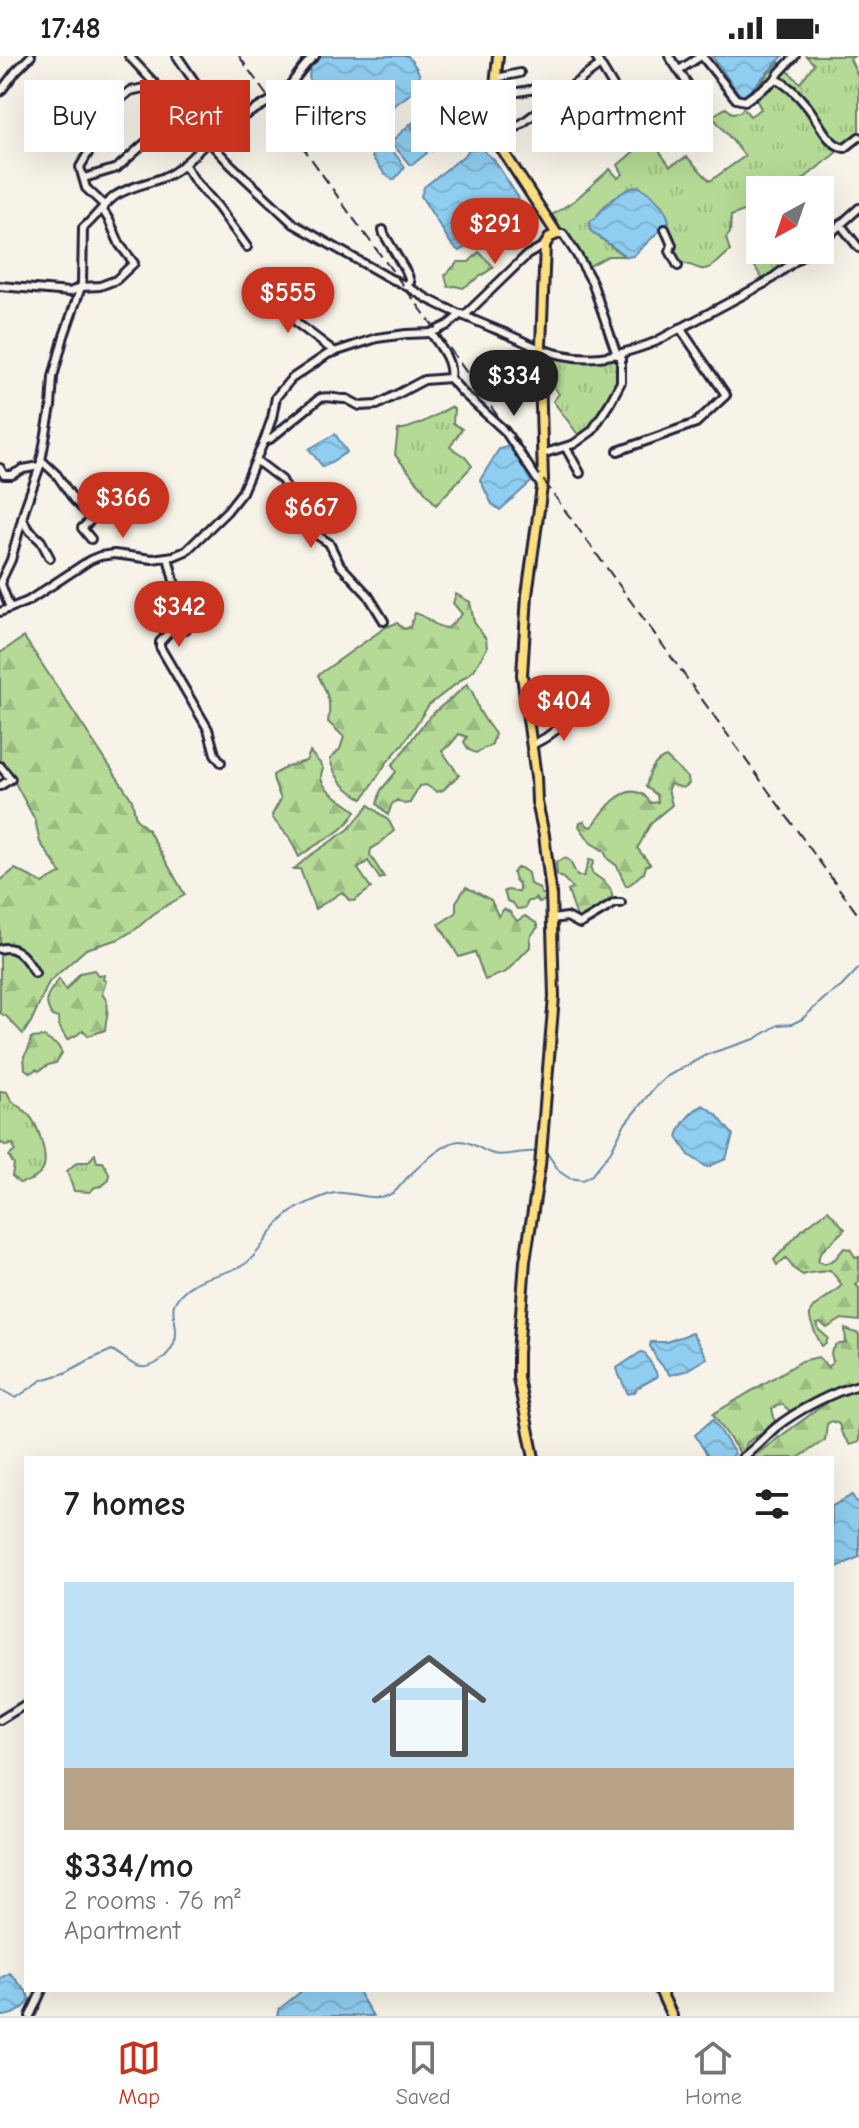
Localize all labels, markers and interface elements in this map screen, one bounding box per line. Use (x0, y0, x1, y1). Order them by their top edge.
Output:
text: 17:48 (40, 11, 101, 46)
chip: Buy (24, 80, 124, 152)
chip: Rent (140, 80, 250, 152)
chip: Filters (266, 80, 395, 152)
chip: New (411, 80, 516, 152)
chip: Apartment (532, 80, 713, 152)
north arrow (746, 176, 834, 264)
map controls (746, 176, 834, 264)
pin: $291 (448, 198, 542, 266)
text: $291 (469, 209, 521, 239)
pin: $555 (241, 267, 335, 335)
text: $555 (259, 278, 317, 308)
pin: $334 (467, 350, 561, 418)
text: $334 (487, 361, 541, 391)
pin: $366 (76, 472, 170, 540)
pin: $667 (264, 482, 358, 550)
text: $366 (95, 483, 151, 513)
text: $667 (284, 493, 338, 523)
pin: $342 (132, 581, 226, 649)
text: $342 (152, 592, 206, 622)
pin: $404 (517, 675, 611, 743)
text: $404 (537, 686, 591, 716)
icon: filters (750, 1482, 794, 1526)
text: 7 homes (64, 1484, 185, 1524)
icon: home (357, 1634, 501, 1778)
text: $334/mo (64, 1846, 193, 1886)
text: 2 rooms · 76 m² (64, 1886, 241, 1916)
text: Apartment (64, 1916, 180, 1946)
tab: Map (117, 2036, 161, 2110)
tab: Saved (396, 2036, 451, 2110)
tab: Home (685, 2036, 742, 2110)

